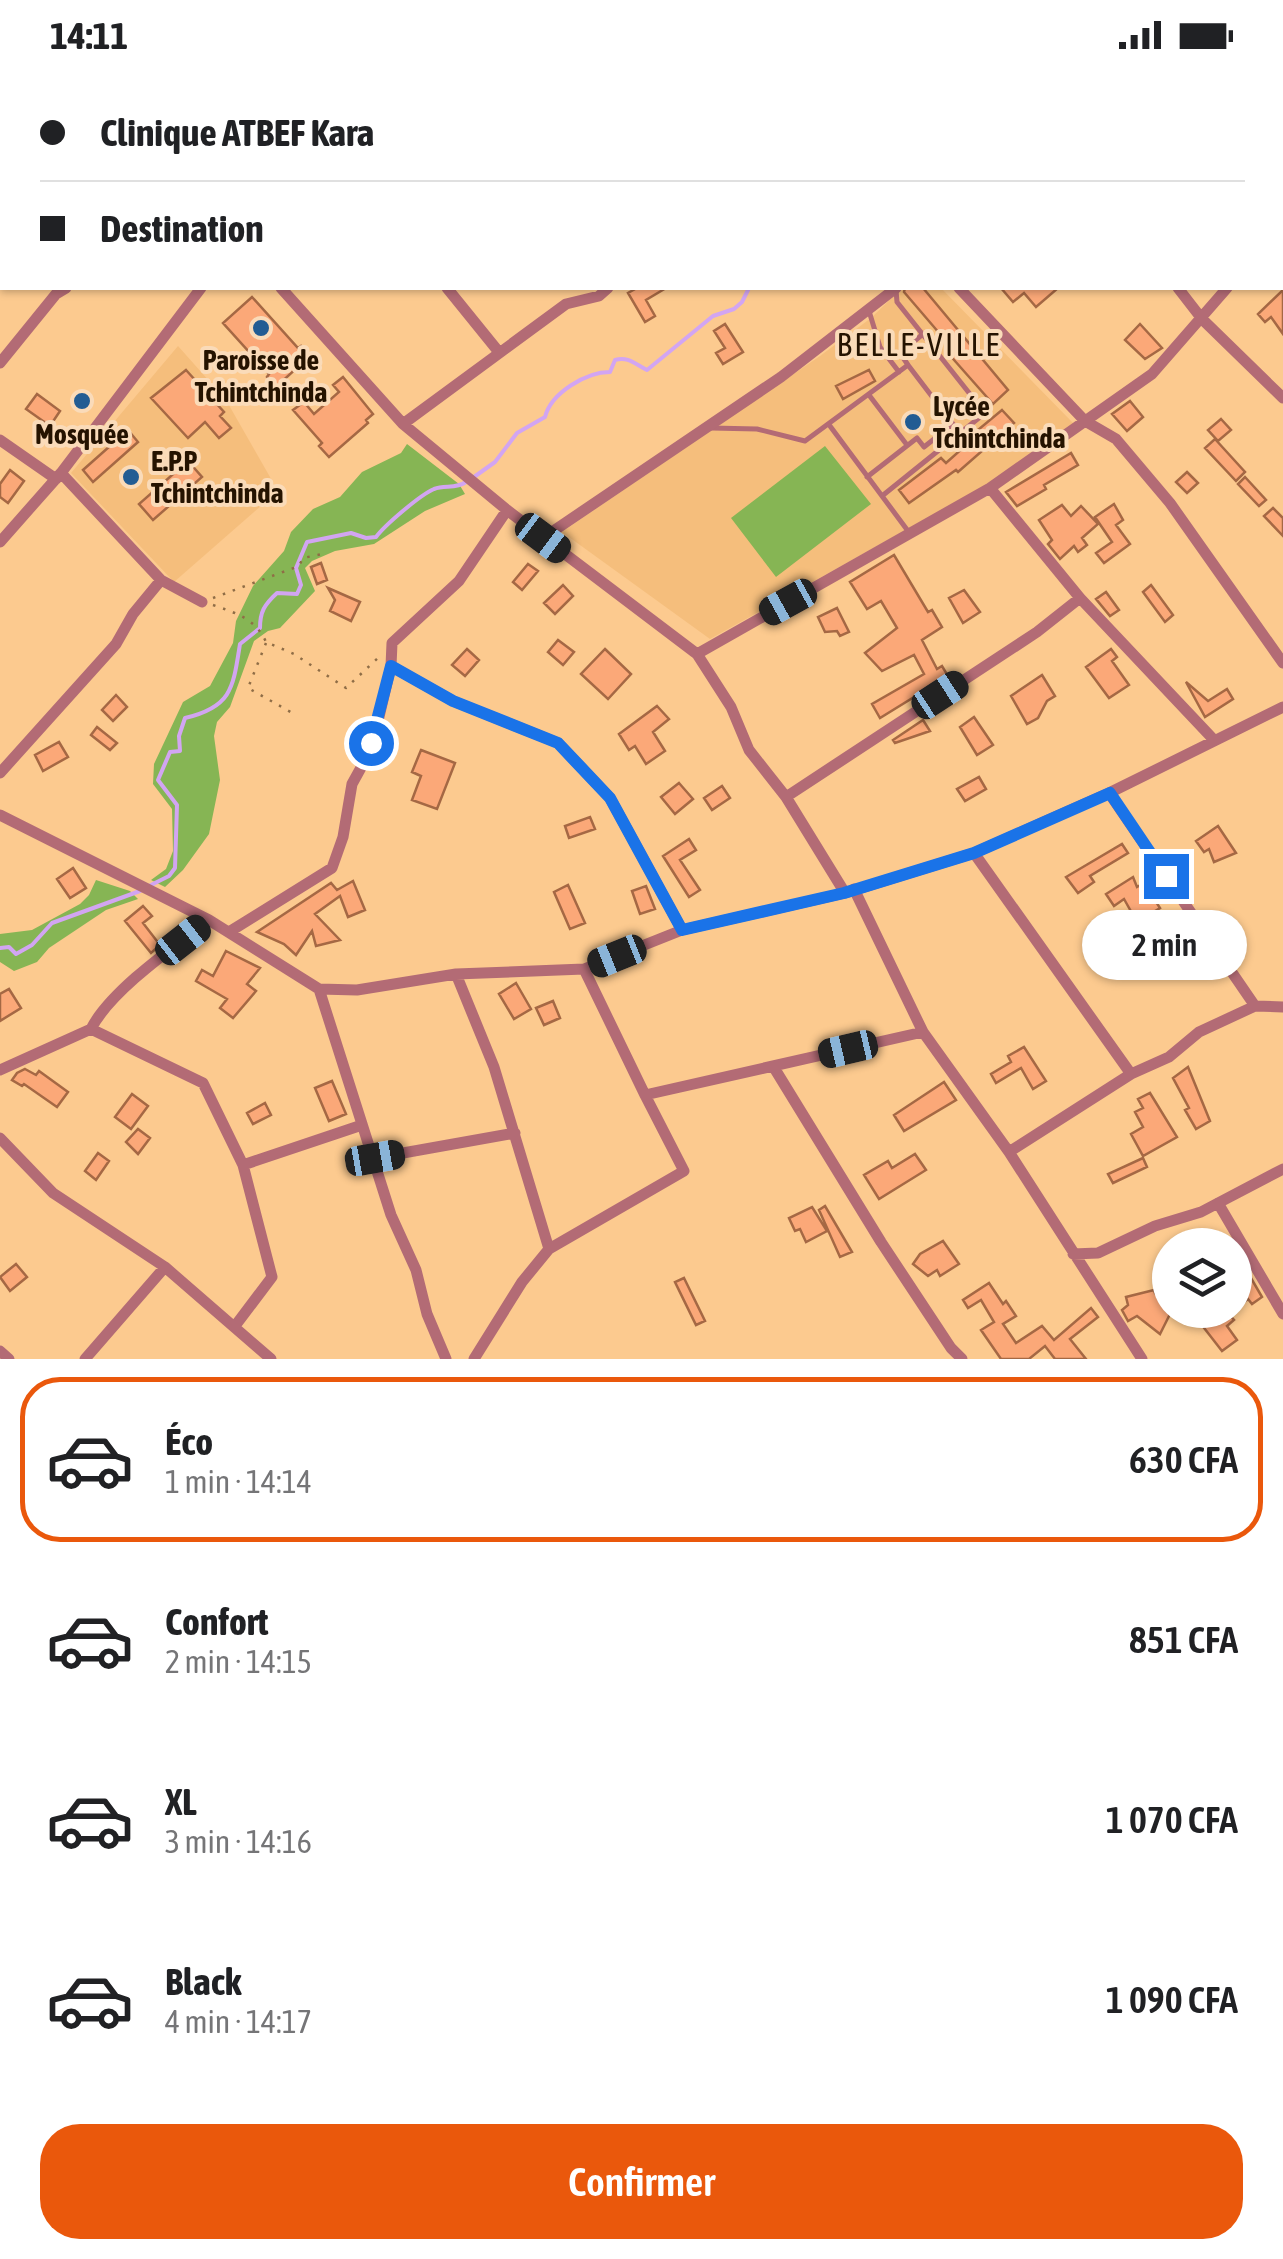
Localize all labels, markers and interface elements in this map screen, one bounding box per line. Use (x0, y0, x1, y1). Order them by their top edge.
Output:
text: 14:11 (50, 14, 128, 57)
text: Clinique ATBEF Kara (100, 111, 374, 154)
text: Destination (100, 207, 264, 250)
marker: Paroisse de Tchintchinda (250, 317, 272, 339)
district label: BELLE-VILLE (837, 326, 1001, 363)
place label: Paroisse de Tchintchinda (195, 344, 327, 408)
marker: Mosquée (71, 390, 93, 412)
place label: Lycée Tchintchinda (933, 390, 1066, 454)
marker: Lycée Tchintchinda (902, 411, 924, 433)
place label: Mosquée (35, 418, 129, 450)
place label: E.P.P Tchintchinda (151, 445, 284, 509)
marker: E.P.P Tchintchinda (120, 466, 142, 488)
car (510, 508, 576, 568)
car (754, 574, 822, 630)
car (907, 666, 973, 724)
route start (349, 721, 394, 766)
route end (1144, 854, 1189, 899)
car (150, 910, 216, 970)
callout: 2 min (1084, 911, 1248, 981)
text: 2 min (1132, 926, 1197, 963)
car (584, 931, 650, 981)
car (815, 1028, 881, 1070)
car (343, 1138, 407, 1178)
map controls (1152, 1228, 1252, 1328)
button: layers (1152, 1228, 1252, 1328)
icon: car (45, 1415, 135, 1505)
text: Éco (165, 1420, 213, 1463)
text: 630 CFA (1129, 1438, 1238, 1481)
text: 1 min · 14:14 (165, 1463, 312, 1500)
icon: car (45, 1595, 135, 1685)
text: Confort (165, 1600, 269, 1643)
text: 851 CFA (1129, 1618, 1238, 1661)
text: 2 min · 14:15 (165, 1643, 312, 1680)
icon: car (45, 1775, 135, 1865)
text: XL (165, 1780, 197, 1823)
text: 1 070 CFA (1106, 1798, 1238, 1841)
text: 3 min · 14:16 (165, 1823, 312, 1860)
icon: car (45, 1955, 135, 2045)
text: Black (165, 1960, 242, 2003)
text: 1 090 CFA (1106, 1978, 1238, 2021)
text: 4 min · 14:17 (165, 2003, 312, 2040)
button: Confirmer (40, 2124, 1243, 2239)

